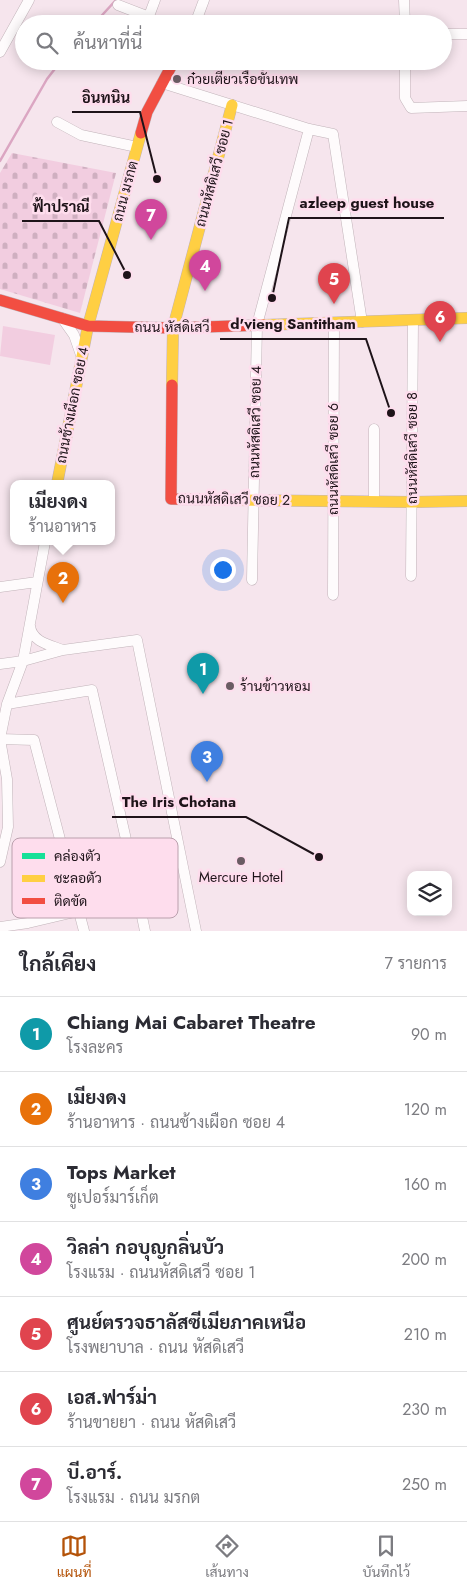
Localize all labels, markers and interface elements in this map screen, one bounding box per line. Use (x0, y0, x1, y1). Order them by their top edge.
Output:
search box (15, 15, 452, 70)
icon: search (33, 29, 61, 57)
text: ค้นหาที่นี่ (73, 29, 142, 56)
place label: ก๋วยเตี๋ยวเรือขั้นเทพ (187, 67, 298, 89)
marker: ก๋วยเตี๋ยวเรือขั้นเทพ (171, 73, 183, 85)
callout: อินทนิน (72, 82, 140, 112)
text: อินทนิน (82, 87, 130, 109)
street label: ถนนหัสดิเสวี ซอย 1 (190, 117, 238, 229)
street label: ถนน มรกต (107, 158, 143, 224)
callout: azleep guest house (289, 188, 444, 218)
callout: ฟ้าปราณี (22, 191, 99, 221)
text: azleep guest house (300, 192, 435, 214)
text: ฟ้าปราณี (32, 196, 90, 218)
pin: 7 (135, 199, 167, 240)
pin: 4 (189, 250, 221, 291)
pin: 5 (318, 263, 350, 304)
pin: 6 (424, 301, 456, 342)
callout: d'vieng Santitham (220, 309, 366, 339)
text: d'vieng Santitham (230, 313, 356, 335)
street label: ถนน หัสดิเสวี (134, 317, 210, 337)
street label: ถนนช้างเผือก ซอย 4 (51, 345, 93, 465)
street label: ถนนหัสดิเสวี ซอย 4 (244, 366, 266, 478)
street label: ถนนหัสดิเสวี ซอย 8 (402, 392, 422, 504)
street label: ถนนหัสดิเสวี ซอย 6 (323, 403, 343, 515)
popup (10, 480, 115, 545)
text: เมียงดง (28, 488, 88, 515)
street label: ถนนหัสดิเสวี ซอย 2 (178, 488, 290, 510)
text: ร้านอาหาร (28, 515, 97, 538)
your location (210, 557, 236, 583)
pin: 2 (47, 562, 79, 603)
pin: 1 (187, 653, 219, 694)
place label: ร้านข้าวหอม (240, 676, 310, 696)
marker: ร้านข้าวหอม (224, 680, 236, 692)
pin: 3 (191, 741, 223, 782)
callout: The Iris Chotana (112, 787, 246, 817)
text: The Iris Chotana (122, 791, 236, 813)
legend (12, 838, 178, 918)
text: คล่องตัว (54, 846, 101, 866)
marker: Mercure Hotel (235, 855, 247, 867)
place label: Mercure Hotel (199, 867, 283, 887)
text: ชะลอตัว (54, 868, 102, 888)
map controls (407, 871, 452, 916)
button: layers (407, 871, 452, 916)
text: ติดขัด (54, 891, 87, 911)
text: ใกล้เคียง (20, 949, 96, 979)
text: 7 รายการ (384, 952, 447, 975)
text: Chiang Mai Cabaret Theatre (67, 1009, 316, 1036)
text: 1 (32, 1023, 40, 1046)
text: 90 m (411, 1023, 447, 1046)
text: โรงละคร (67, 1036, 123, 1059)
text: เมียงดง (67, 1084, 126, 1111)
text: 2 (31, 1098, 41, 1121)
text: 120 m (404, 1098, 447, 1121)
text: ร้านอาหาร · ถนนช้างเผือก ซอย 4 (67, 1111, 285, 1134)
text: Tops Market (67, 1159, 176, 1186)
text: 3 (31, 1173, 41, 1196)
text: 160 m (404, 1173, 447, 1196)
text: ซูเปอร์มาร์เก็ต (67, 1186, 159, 1209)
text: วิลล่า กอบุญกลิ่นบัว (67, 1234, 224, 1261)
text: 4 (30, 1248, 42, 1271)
text: 200 m (401, 1248, 447, 1271)
text: โรงแรม · ถนนหัสดิเสวี ซอย 1 (67, 1261, 256, 1284)
text: ศูนย์ตรวจธาลัสซีเมียภาคเหนือ (67, 1309, 306, 1336)
text: 5 (31, 1323, 41, 1346)
text: 210 m (404, 1323, 447, 1346)
text: โรงพยาบาล · ถนน หัสดิเสวี (67, 1336, 244, 1359)
text: เอส.ฟาร์ม่า (67, 1384, 157, 1411)
text: 6 (31, 1398, 41, 1421)
text: 230 m (402, 1398, 447, 1421)
text: ร้านขายยา · ถนน หัสดิเสวี (67, 1411, 236, 1434)
text: บี.อาร์. (67, 1459, 122, 1486)
text: 7 (31, 1473, 41, 1496)
text: 250 m (402, 1473, 447, 1496)
text: โรงแรม · ถนน มรกต (67, 1486, 200, 1509)
tab: แผนที่ (57, 1532, 92, 1582)
tab: เส้นทาง (205, 1532, 249, 1582)
tab: บันทึกไว้ (362, 1532, 410, 1582)

